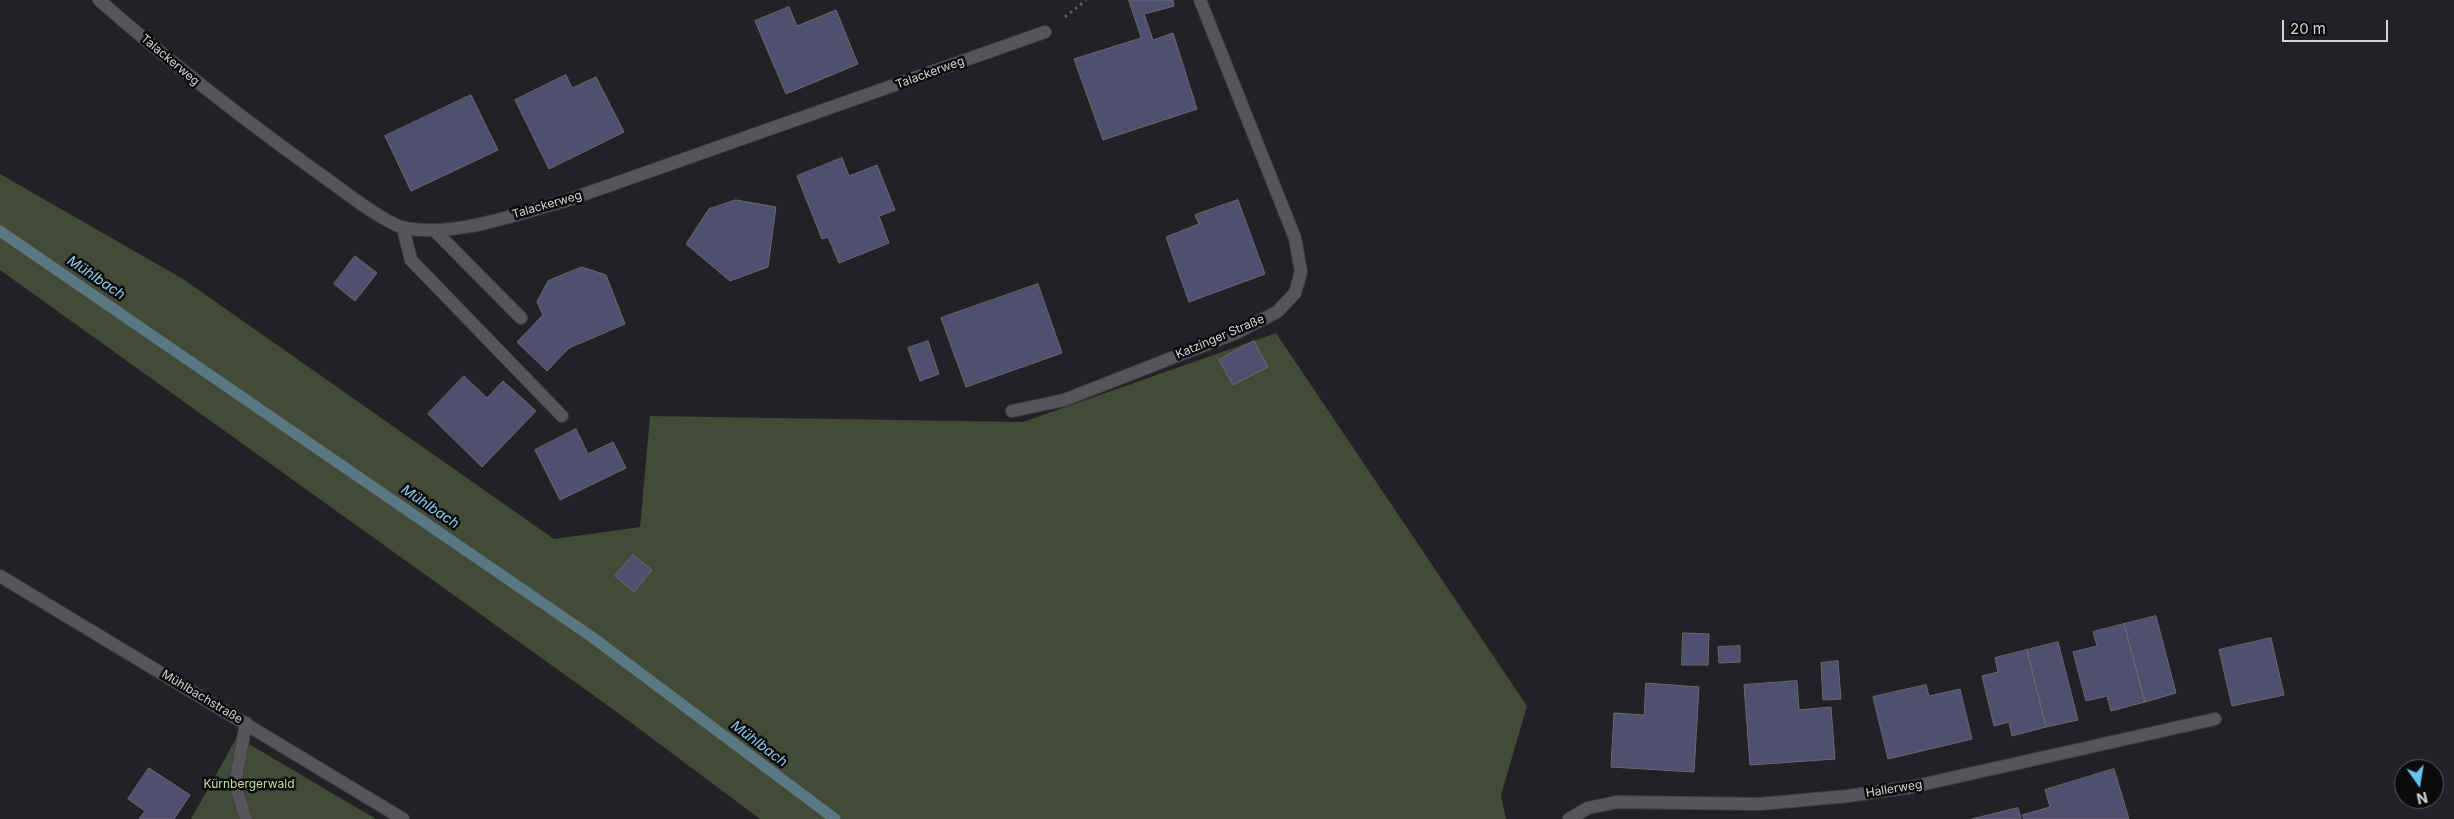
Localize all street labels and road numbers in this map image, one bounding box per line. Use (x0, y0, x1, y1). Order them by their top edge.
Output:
street label: Talackerweg (138, 31, 202, 89)
street label: Talackerweg (894, 54, 966, 92)
street label: Talackerweg (510, 188, 584, 222)
street label: Katzinger Straße (1174, 312, 1266, 362)
street label: Mühlbachstraße (159, 667, 245, 727)
street label: Hallerweg (1865, 777, 1923, 801)

